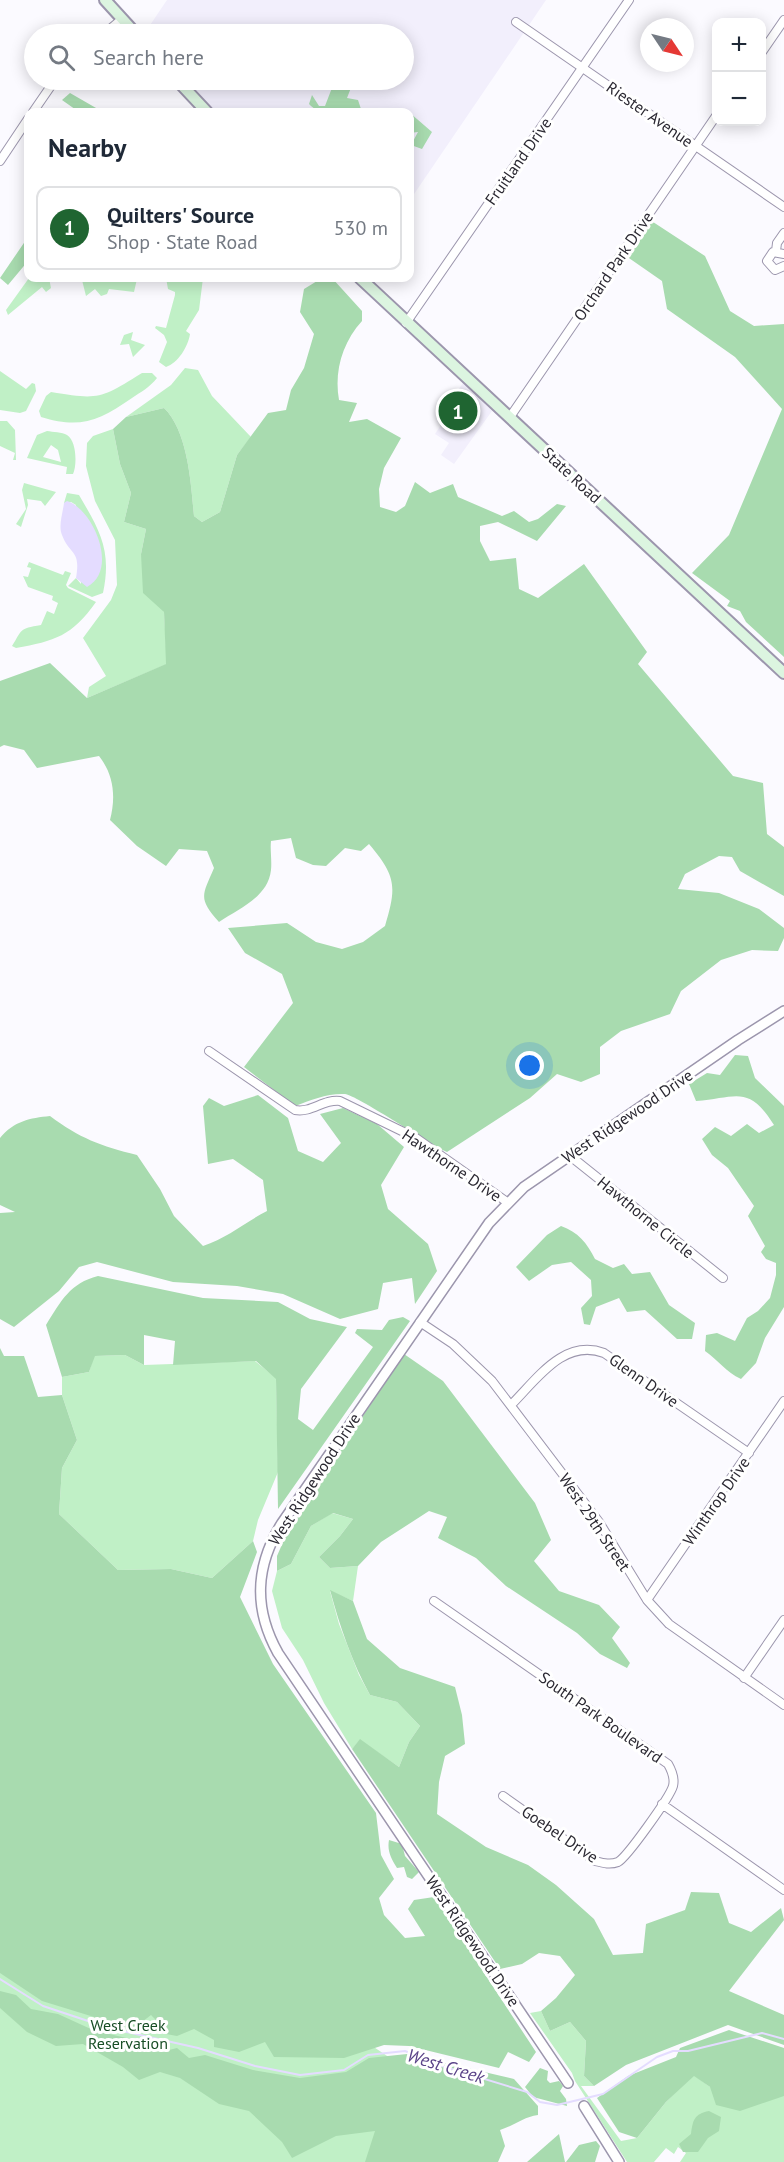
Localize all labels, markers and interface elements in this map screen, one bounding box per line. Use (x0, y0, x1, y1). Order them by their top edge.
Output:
north arrow (640, 18, 694, 72)
map controls (712, 18, 766, 126)
button: + (712, 18, 766, 72)
search box (24, 24, 414, 90)
icon: search (45, 41, 78, 74)
text: Search here (93, 43, 204, 71)
button: − (712, 72, 766, 126)
street label: Riester Avenue (603, 77, 697, 151)
street label: Fruitland Drive (481, 113, 555, 209)
text: Nearby (48, 131, 126, 164)
text: Quilters' Source (107, 201, 254, 229)
street label: Orchard Park Drive (569, 207, 657, 325)
text: 1 (64, 215, 75, 241)
text: 530 m (334, 215, 388, 241)
text: Shop · State Road (107, 229, 258, 255)
pin: 1 (438, 388, 478, 434)
street label: State Road (538, 443, 606, 507)
your location (515, 1051, 544, 1080)
street label: West Ridgewood Drive (558, 1065, 696, 1167)
street label: Hawthorne Drive (398, 1124, 506, 1206)
street label: Hawthorne Circle (594, 1172, 698, 1262)
street label: Glenn Drive (605, 1349, 683, 1411)
street label: West Ridgewood Drive (264, 1409, 364, 1549)
street label: Winthrop Drive (678, 1453, 754, 1549)
street label: West 29th Street (555, 1469, 635, 1575)
street label: South Park Boulevard (535, 1667, 667, 1767)
street label: Goebel Drive (518, 1801, 602, 1867)
street label: West Ridgewood Drive (422, 1872, 524, 2010)
park label: West Creek Reservation (88, 2015, 168, 2053)
water label: West Creek (405, 2043, 488, 2089)

